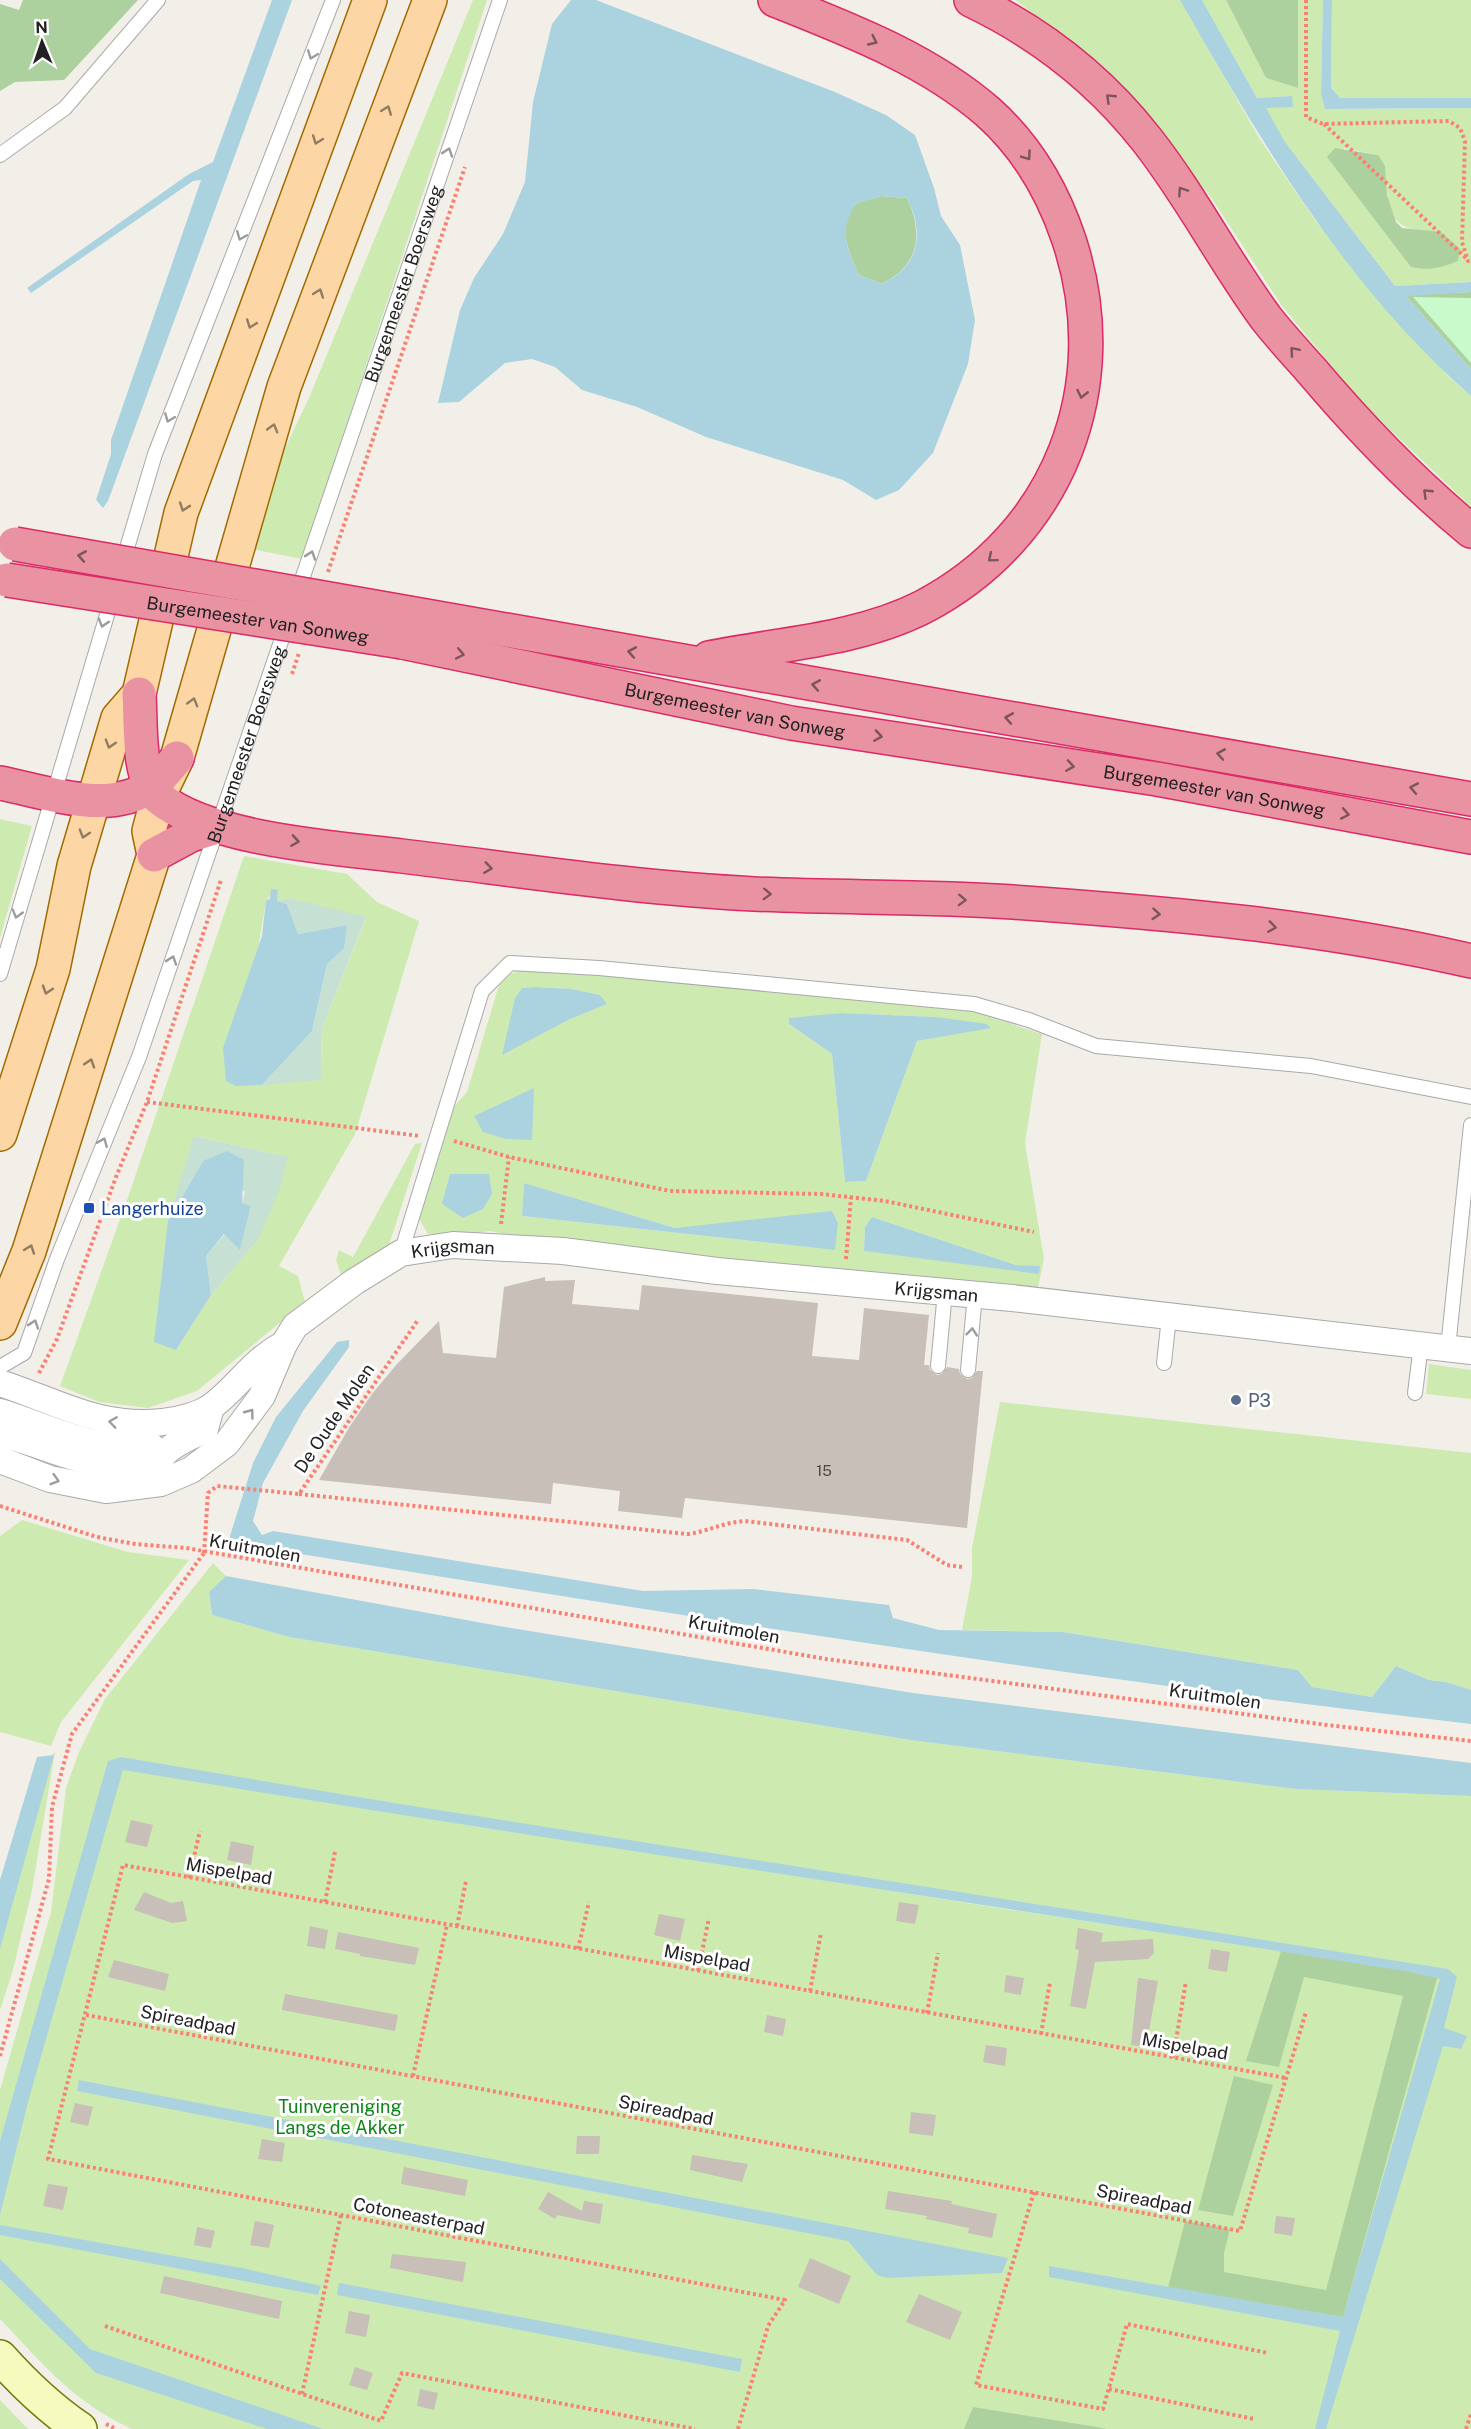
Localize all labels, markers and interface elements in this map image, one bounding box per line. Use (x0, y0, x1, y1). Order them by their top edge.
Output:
north arrow (12, 12, 72, 72)
text: N (35, 18, 48, 37)
one-way arrow (866, 34, 877, 46)
one-way arrow (306, 49, 319, 59)
one-way arrow (1107, 94, 1118, 105)
one-way arrow (380, 105, 392, 116)
one-way arrow (312, 135, 325, 145)
one-way arrow (441, 147, 454, 158)
one-way arrow (1020, 150, 1031, 161)
street label: Burgemeester Boersweg (360, 182, 447, 385)
one-way arrow (1178, 187, 1189, 198)
one-way arrow (236, 230, 248, 241)
one-way arrow (311, 288, 324, 299)
one-way arrow (245, 318, 258, 328)
one-way arrow (1290, 347, 1301, 358)
one-way arrow (1077, 389, 1090, 399)
one-way arrow (164, 411, 176, 422)
one-way arrow (266, 423, 278, 434)
one-way arrow (1423, 489, 1433, 500)
one-way arrow (178, 501, 191, 512)
one-way arrow (78, 550, 87, 562)
one-way arrow (304, 550, 317, 561)
one-way arrow (988, 551, 999, 562)
street label: Burgemeester van Sonweg (145, 592, 371, 647)
one-way arrow (98, 617, 110, 628)
street label: Burgemeester Boersweg (202, 643, 289, 846)
one-way arrow (627, 646, 637, 659)
one-way arrow (454, 647, 464, 660)
street label: Burgemeester van Sonweg (623, 678, 847, 742)
one-way arrow (812, 679, 822, 692)
one-way arrow (186, 697, 198, 708)
one-way arrow (1004, 712, 1014, 725)
one-way arrow (873, 730, 882, 742)
one-way arrow (105, 738, 117, 749)
one-way arrow (1217, 748, 1227, 761)
one-way arrow (1066, 759, 1075, 771)
street label: Burgemeester van Sonweg (1102, 760, 1327, 820)
one-way arrow (1409, 782, 1419, 795)
one-way arrow (1340, 807, 1350, 820)
one-way arrow (79, 828, 91, 839)
one-way arrow (291, 835, 300, 847)
one-way arrow (484, 861, 493, 874)
one-way arrow (762, 888, 771, 900)
one-way arrow (957, 894, 966, 906)
one-way arrow (1152, 907, 1161, 920)
one-way arrow (12, 908, 24, 919)
one-way arrow (1267, 920, 1277, 932)
one-way arrow (165, 955, 178, 965)
one-way arrow (41, 984, 54, 995)
one-way arrow (83, 1058, 95, 1069)
one-way arrow (96, 1137, 108, 1148)
place label: Langerhuize (101, 1198, 204, 1219)
marker: Langerhuize (82, 1201, 96, 1215)
street label: Krijgsman (409, 1234, 495, 1262)
one-way arrow (22, 1244, 35, 1255)
street label: Krijgsman (893, 1277, 979, 1305)
one-way arrow (26, 1319, 39, 1330)
one-way arrow (965, 1328, 978, 1337)
street label: De Oude Molen (290, 1359, 378, 1477)
place label: P3 (1248, 1390, 1271, 1411)
marker: P3 (1229, 1393, 1243, 1407)
one-way arrow (242, 1408, 253, 1419)
one-way arrow (109, 1416, 118, 1428)
house number: 15 (816, 1462, 832, 1479)
one-way arrow (49, 1473, 60, 1485)
street label: Kruitmolen (208, 1530, 302, 1566)
street label: Kruitmolen (687, 1611, 781, 1647)
street label: Kruitmolen (1168, 1679, 1262, 1713)
street label: Mispelpad (184, 1853, 274, 1889)
street label: Mispelpad (662, 1940, 752, 1976)
street label: Spireadpad (139, 2000, 237, 2040)
street label: Mispelpad (1140, 2028, 1230, 2064)
street label: Spireadpad (617, 2090, 715, 2130)
park label: Tuinvereniging Langs de Akker (275, 2096, 405, 2138)
street label: Spireadpad (1095, 2179, 1193, 2219)
street label: Cotoneasterpad (351, 2193, 487, 2239)

